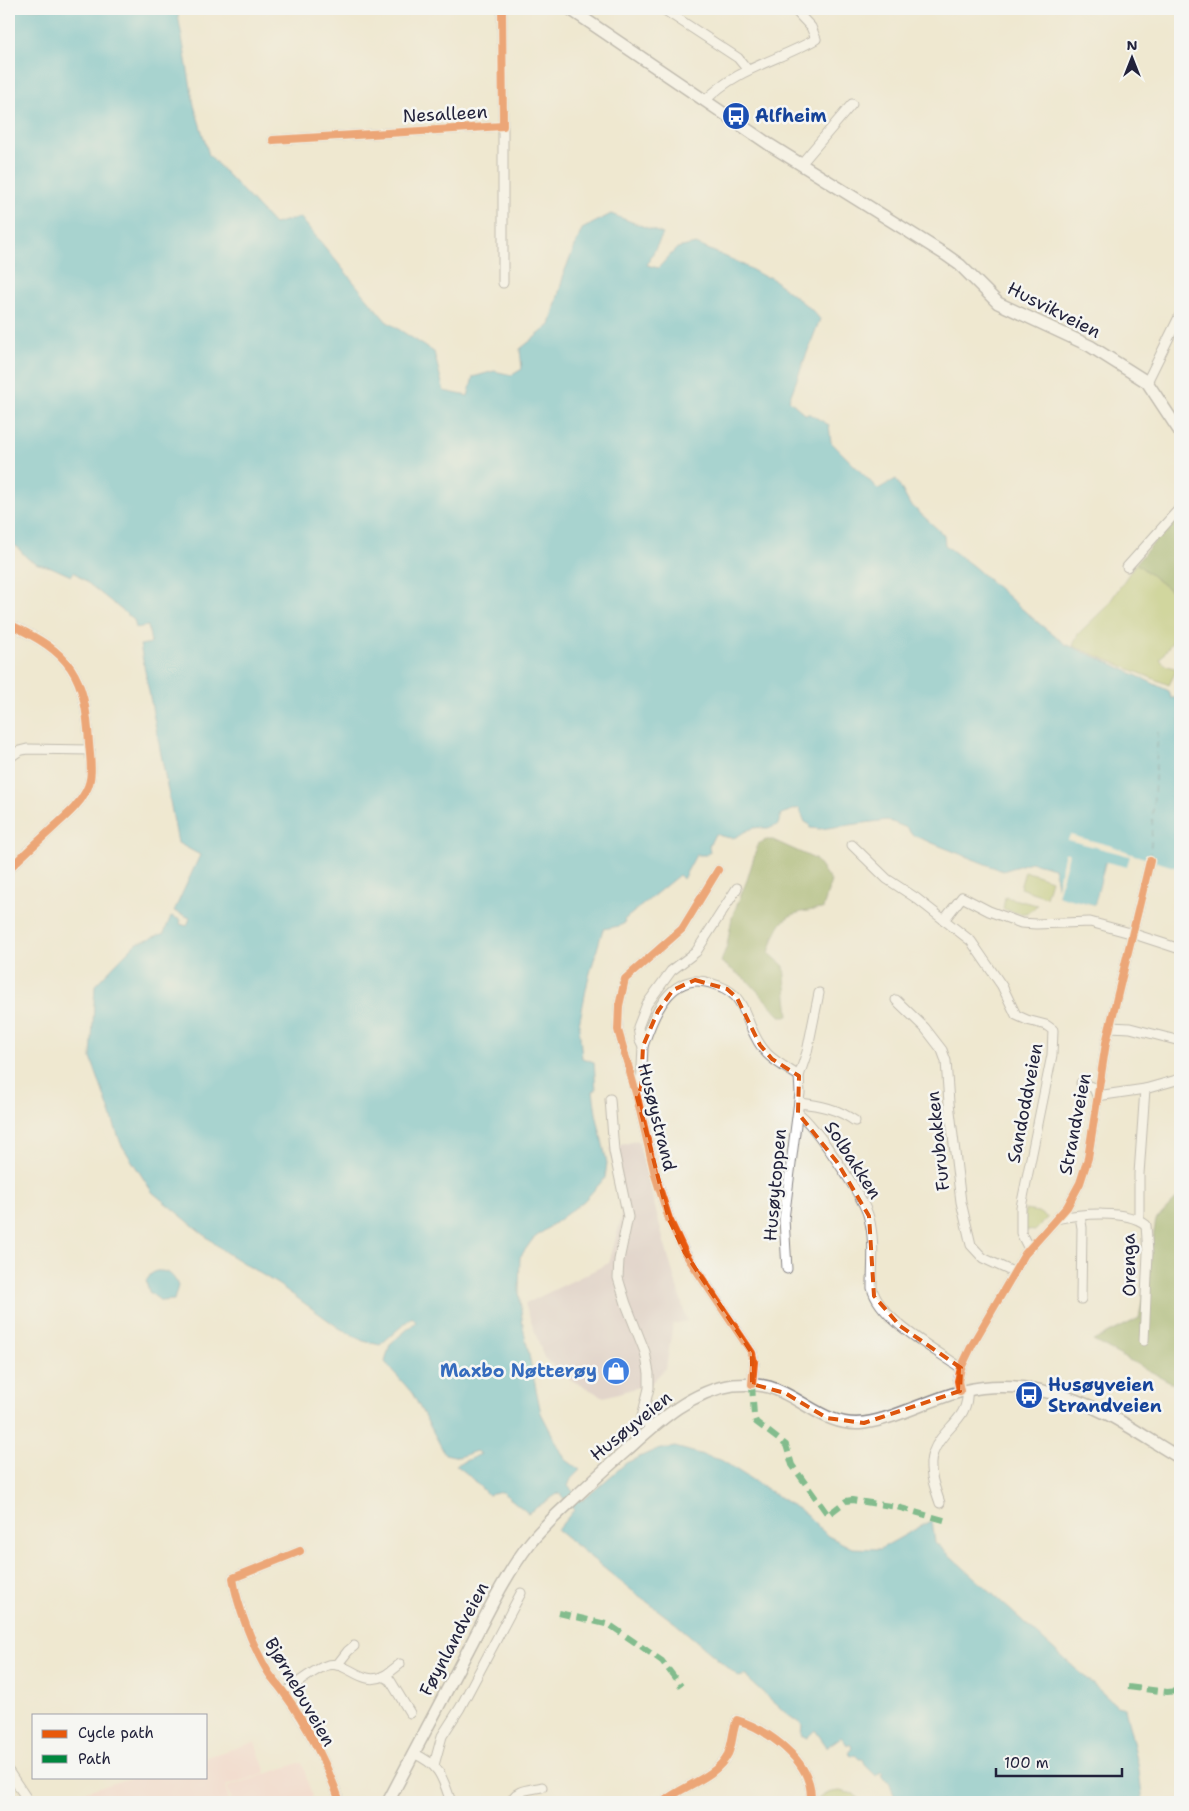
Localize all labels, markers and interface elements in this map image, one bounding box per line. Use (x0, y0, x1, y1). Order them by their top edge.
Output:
north arrow (1106, 32, 1156, 82)
text: N (1126, 36, 1138, 54)
street label: Nesalleen (402, 100, 488, 128)
bus stop icon: Alfheim (721, 101, 751, 131)
place label: Alfheim (755, 104, 827, 128)
street label: Husvikveien (1003, 276, 1105, 344)
street label: Sandoddveien (1002, 1041, 1048, 1165)
street label: Husøystrand (632, 1060, 682, 1174)
street label: Strandveien (1053, 1071, 1097, 1177)
street label: Furubakken (921, 1090, 955, 1192)
street label: Solbakken (819, 1116, 887, 1204)
street label: Husøytoppen (758, 1128, 792, 1242)
street label: Orenga (1116, 1233, 1142, 1297)
shop icon: Maxbo Nøtterøy (601, 1356, 631, 1386)
place label: Maxbo Nøtterøy (440, 1359, 597, 1383)
place label: Husøyveien Strandveien (1048, 1373, 1162, 1418)
bus stop icon: Husøyveien Strandveien (1014, 1380, 1044, 1410)
street label: Husøyveien (585, 1386, 677, 1466)
street label: Føynlandveien (414, 1578, 494, 1700)
street label: Bjørnebuveien (259, 1633, 341, 1751)
legend (32, 1714, 208, 1778)
text: Cycle path (78, 1723, 154, 1743)
scale bar (996, 1746, 1123, 1778)
text: Path (78, 1749, 111, 1769)
text: 100 m (1004, 1753, 1049, 1773)

